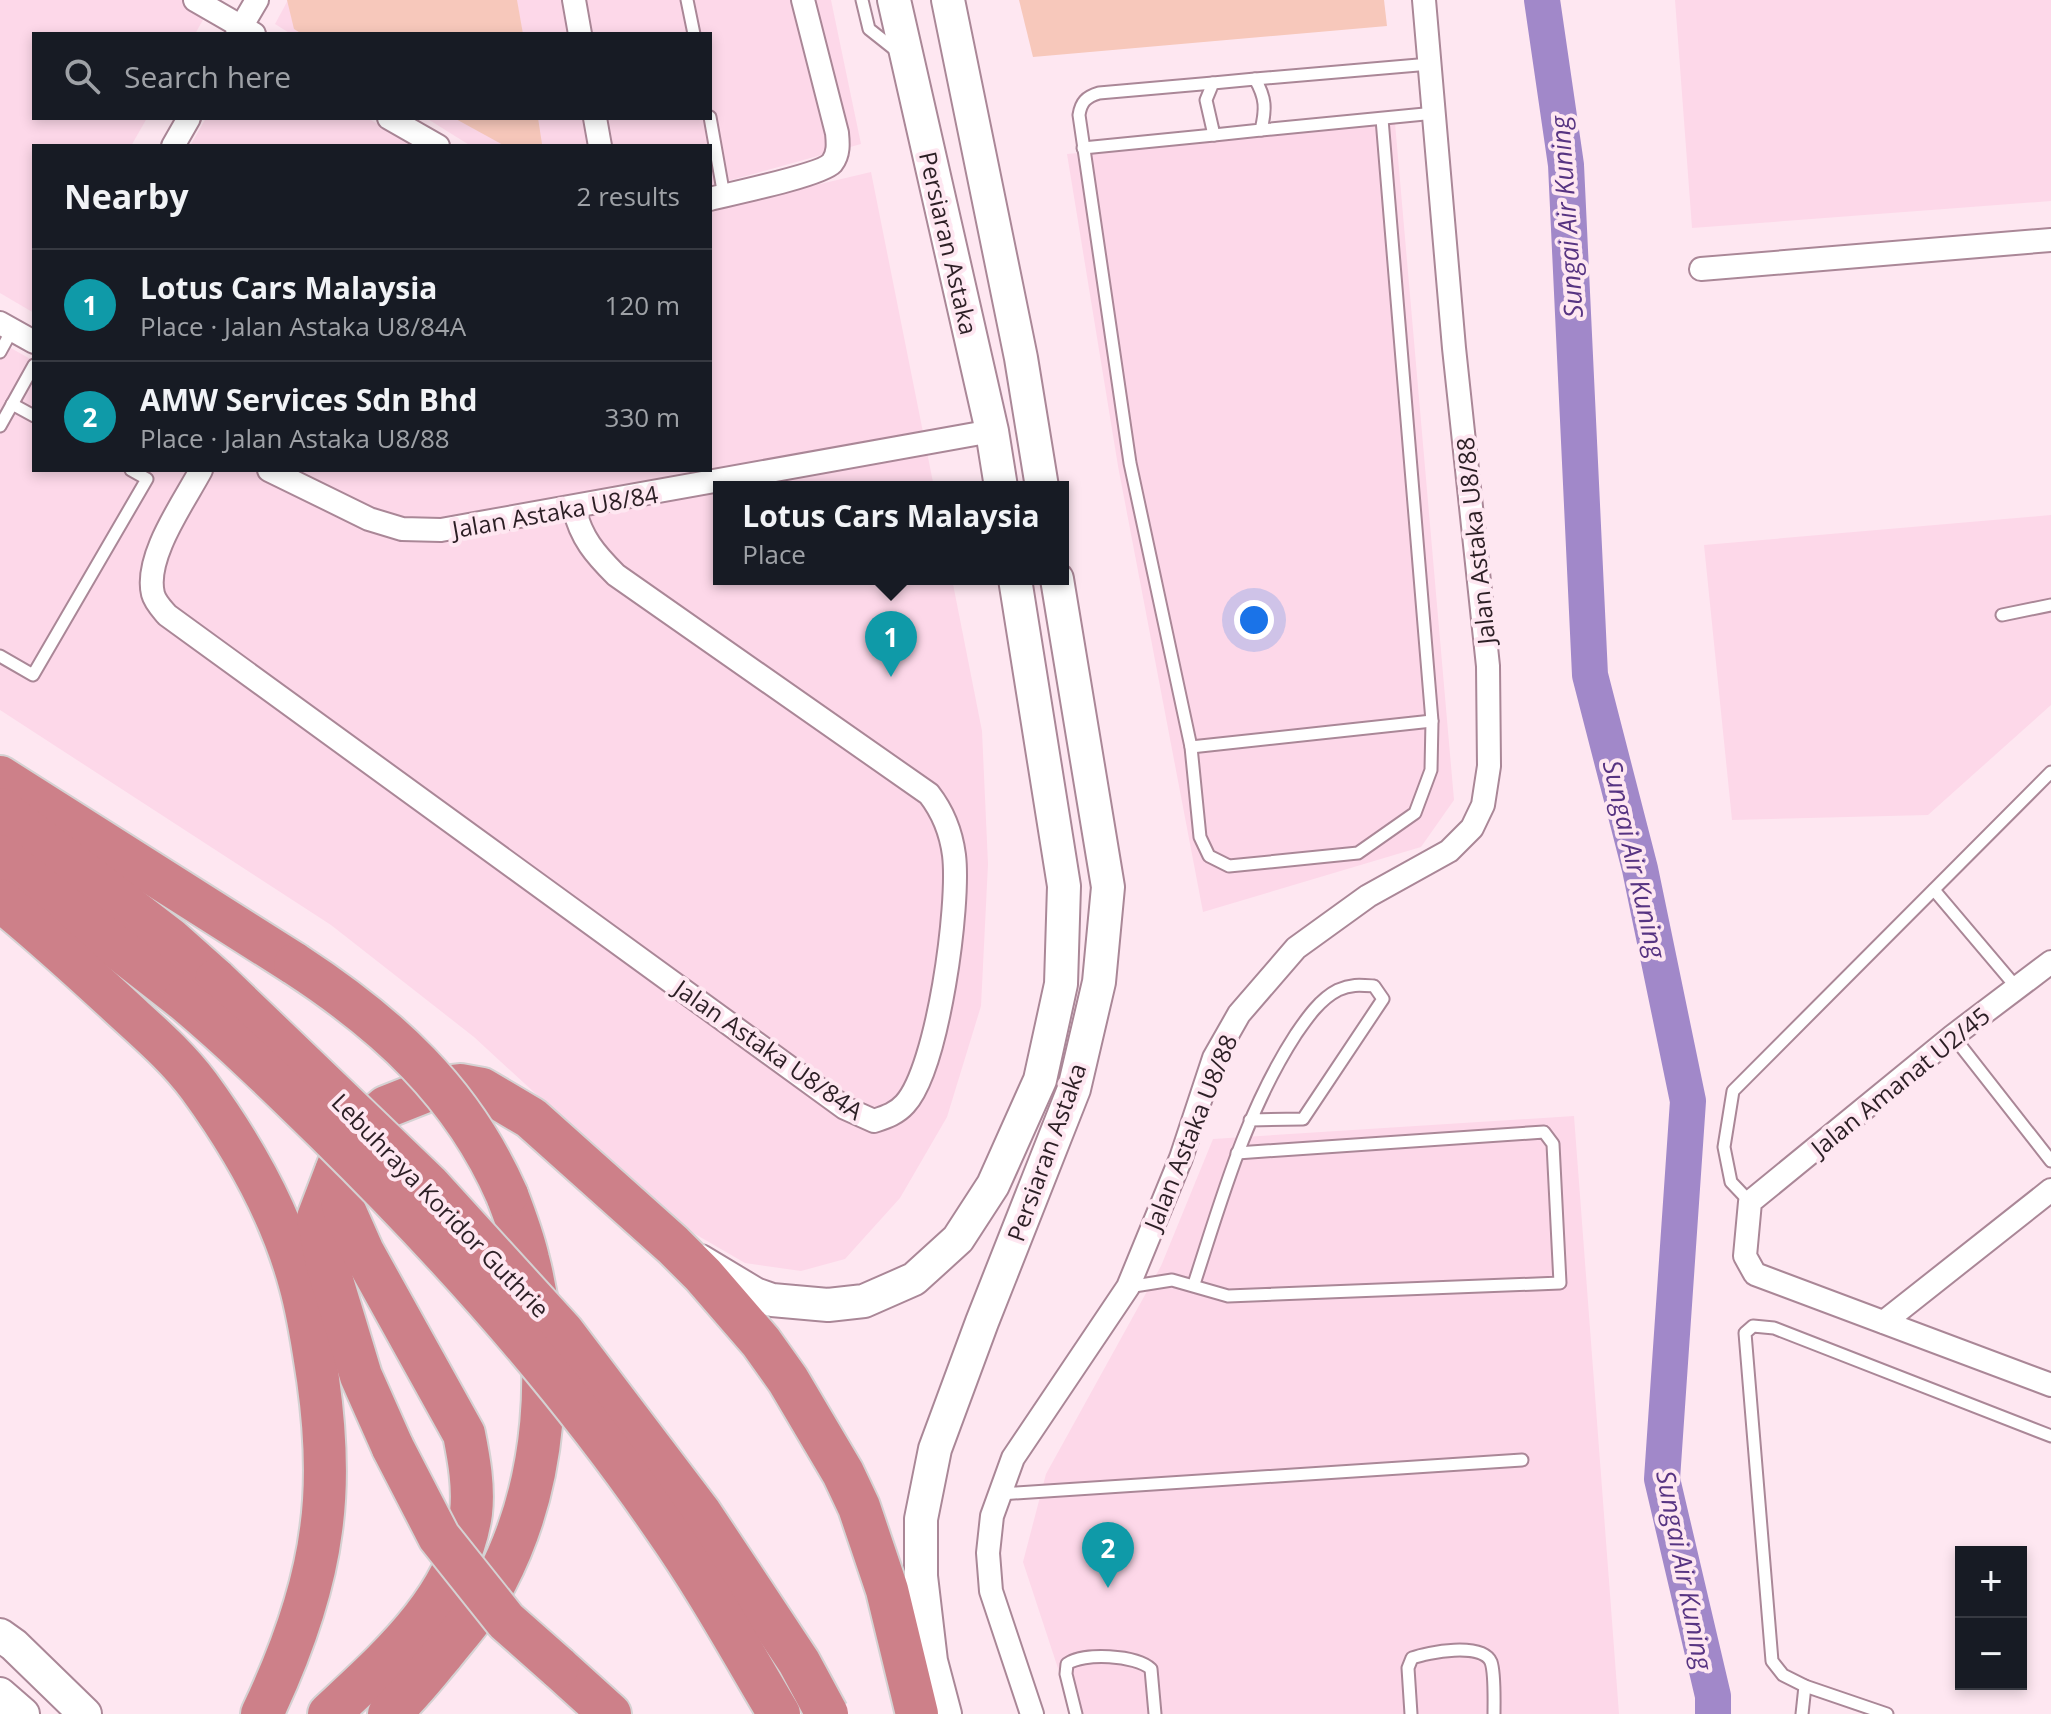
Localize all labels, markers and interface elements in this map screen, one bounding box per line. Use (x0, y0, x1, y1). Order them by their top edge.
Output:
search box (32, 32, 712, 120)
icon: search (60, 54, 104, 98)
text: Search here (124, 56, 291, 97)
water label: Sungai Air Kuning (1541, 113, 1591, 319)
street label: Persiaran Astaka (912, 148, 986, 338)
text: Nearby (64, 173, 189, 219)
text: 2 results (577, 178, 680, 214)
text: Lotus Cars Malaysia (140, 267, 437, 308)
text: 1 (83, 287, 97, 323)
text: 120 m (605, 287, 680, 323)
text: Place · Jalan Astaka U8/84A (140, 308, 466, 344)
text: AMW Services Sdn Bhd (140, 379, 478, 420)
text: 2 (83, 399, 97, 435)
text: 330 m (605, 399, 680, 435)
text: Place · Jalan Astaka U8/88 (140, 420, 450, 456)
street label: Jalan Astaka U8/88 (1448, 436, 1503, 648)
street label: Jalan Astaka U8/84 (448, 477, 661, 546)
popup (713, 481, 1069, 585)
text: Lotus Cars Malaysia (742, 495, 1040, 536)
text: Place (742, 536, 806, 572)
your location (1234, 600, 1274, 640)
pin: 1 (865, 611, 917, 677)
water label: Sungai Air Kuning (1595, 756, 1676, 963)
street label: Jalan Astaka U8/84A (666, 970, 871, 1127)
street label: Jalan Amanat U2/45 (1802, 999, 1996, 1165)
street label: Jalan Astaka U8/88 (1135, 1029, 1244, 1237)
street label: Persiaran Astaka (998, 1058, 1094, 1246)
street label: Lebuhraya Koridor Guthrie (325, 1086, 557, 1324)
water label: Sungai Air Kuning (1648, 1467, 1722, 1674)
pin: 2 (1082, 1522, 1134, 1588)
map controls (1955, 1546, 2027, 1690)
button: + (1955, 1546, 2027, 1618)
button: − (1955, 1618, 2027, 1690)

